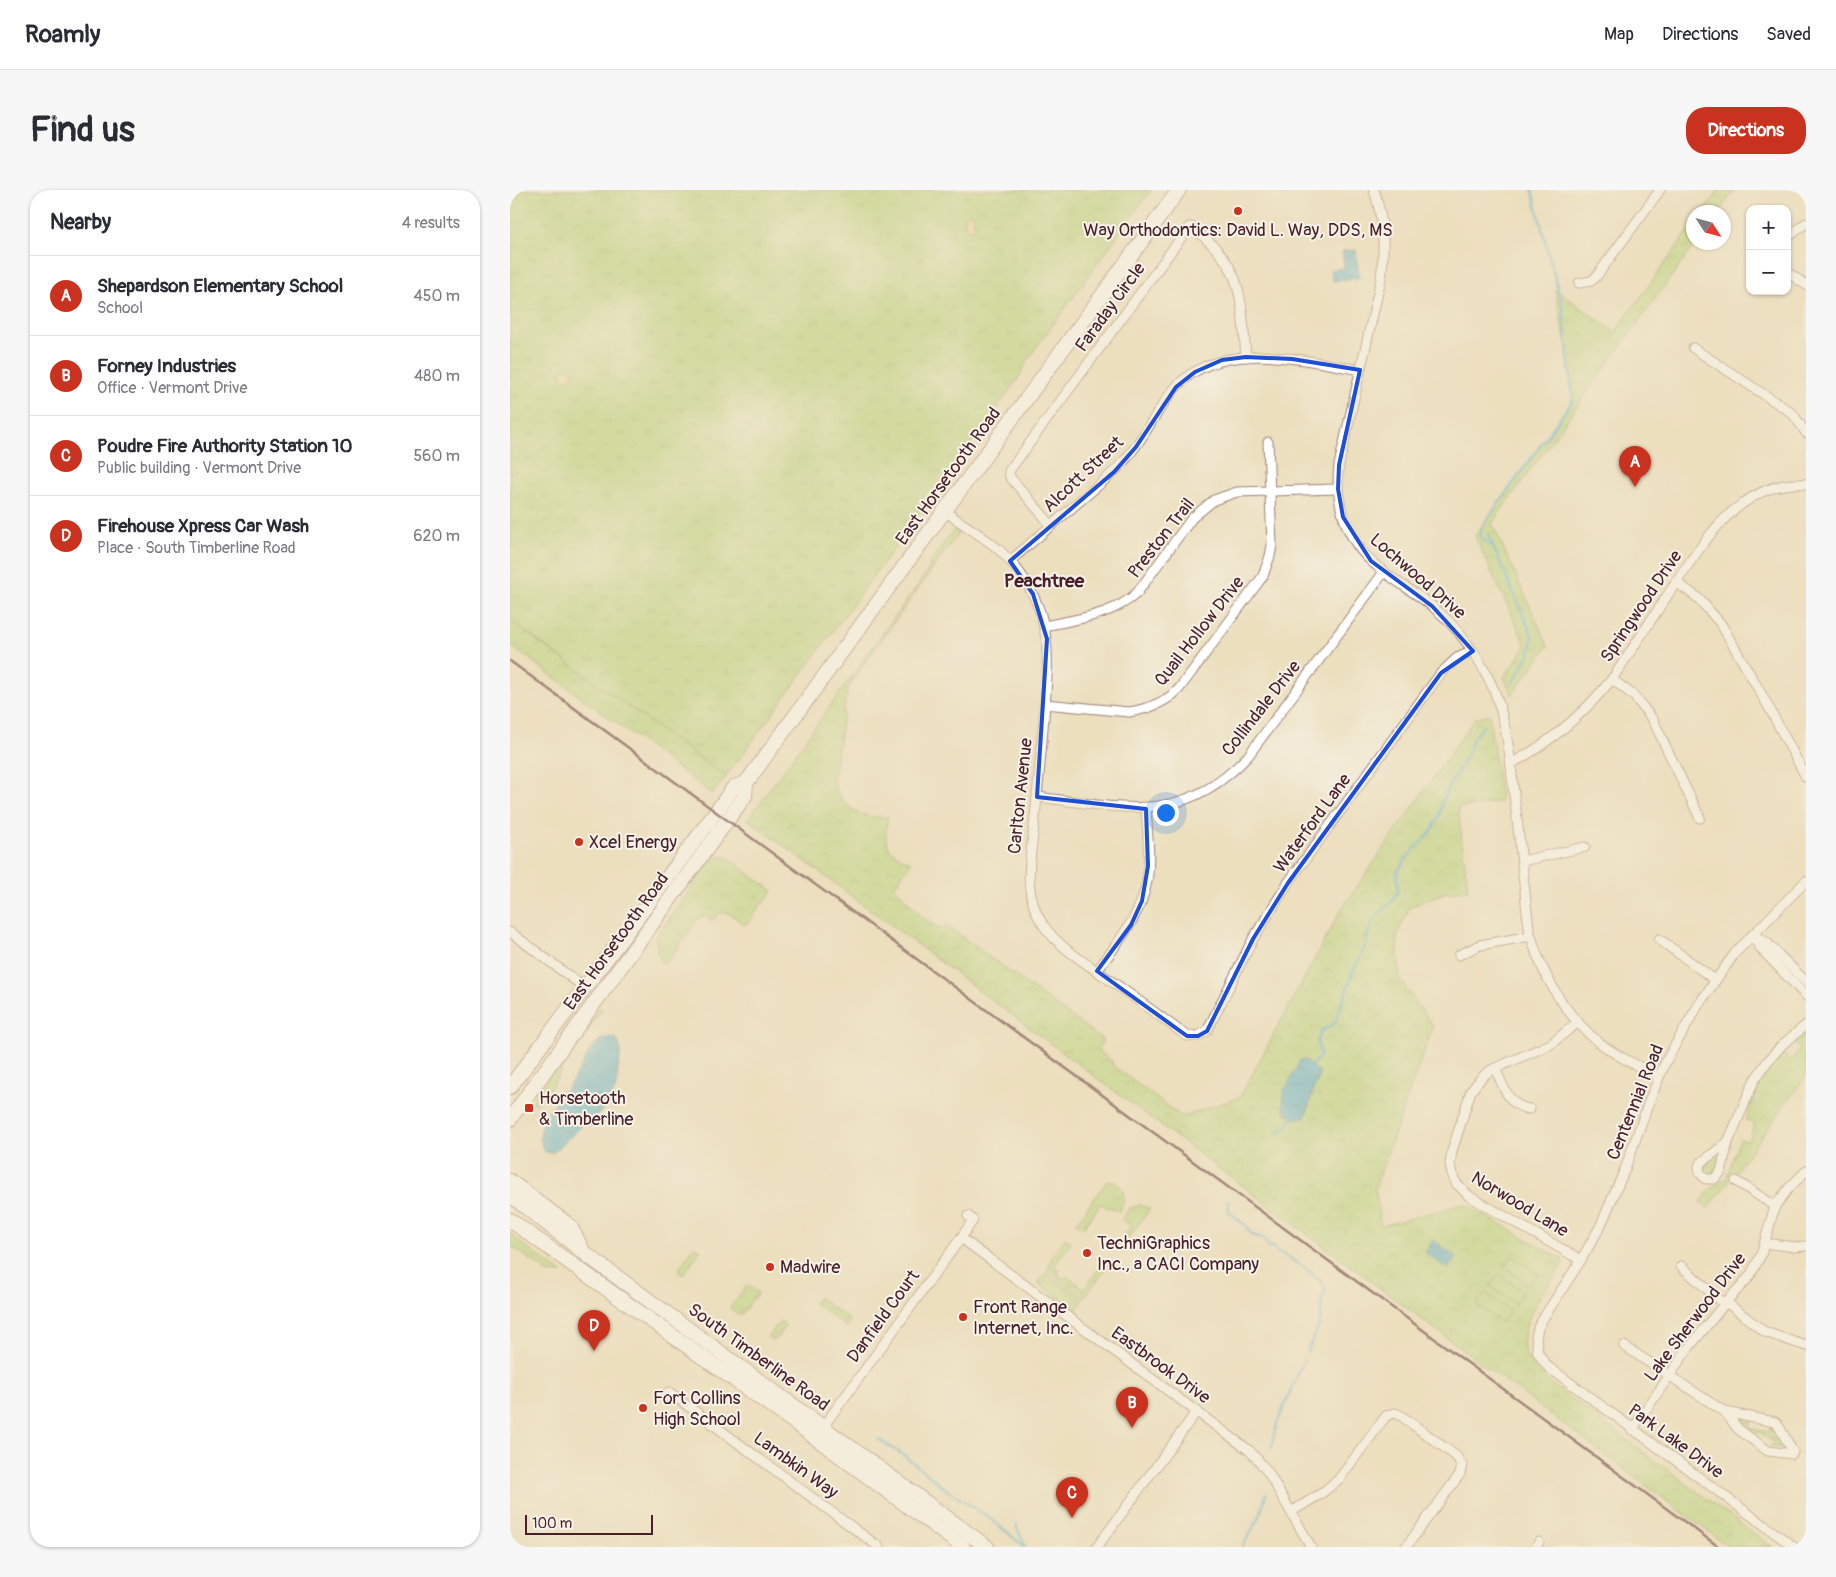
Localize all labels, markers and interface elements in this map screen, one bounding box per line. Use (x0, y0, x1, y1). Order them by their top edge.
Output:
text: Roamly (25, 20, 100, 49)
text: Map (1604, 23, 1634, 46)
text: Directions (1662, 23, 1738, 46)
text: Saved (1766, 23, 1811, 46)
button: Directions (1686, 107, 1806, 154)
text: Find us (30, 108, 135, 152)
marker: Way Orthodontics: David L. Way, DDS, MS (1232, 205, 1244, 217)
north arrow (1686, 205, 1731, 250)
map controls (1746, 205, 1791, 295)
button: + (1746, 205, 1791, 250)
text: Nearby (50, 209, 111, 236)
text: 4 results (402, 213, 460, 233)
place label: Way Orthodontics: David L. Way, DDS, MS (1083, 219, 1393, 242)
button: − (1746, 250, 1791, 295)
street label: Faraday Circle (1070, 258, 1151, 356)
text: Shepardson Elementary School (97, 274, 343, 298)
text: A (61, 286, 71, 306)
text: 450 m (413, 286, 460, 306)
text: School (97, 298, 143, 318)
text: Forney Industries (97, 354, 236, 378)
text: B (61, 366, 71, 386)
text: 480 m (414, 366, 460, 386)
text: Office · Vermont Drive (97, 378, 247, 398)
street label: East Horsetooth Road (891, 403, 1006, 550)
street label: Alcott Street (1038, 431, 1129, 518)
text: Poudre Fire Authority Station 10 (97, 434, 352, 458)
text: C (61, 446, 71, 466)
text: 560 m (413, 446, 460, 466)
pin: A (1619, 446, 1651, 487)
text: Public building · Vermont Drive (97, 458, 301, 478)
street label: Preston Trail (1123, 494, 1200, 583)
text: Firehouse Xpress Car Wash (97, 514, 309, 538)
text: D (61, 526, 71, 546)
text: 620 m (413, 526, 460, 546)
street label: Lochwood Drive (1365, 528, 1471, 625)
text: Place · South Timberline Road (97, 538, 296, 558)
street label: Springwood Drive (1595, 546, 1687, 667)
district label: Peachtree (1004, 569, 1085, 593)
street label: Quail Hollow Drive (1149, 572, 1250, 691)
street label: Collindale Drive (1217, 656, 1306, 761)
street label: Carlton Avenue (1003, 737, 1038, 855)
street label: Waterford Lane (1269, 769, 1356, 878)
your location (1153, 800, 1179, 826)
place label: Xcel Energy (589, 831, 677, 854)
marker: Xcel Energy (573, 836, 585, 848)
street label: East Horsetooth Road (559, 868, 674, 1015)
street label: Centennial Road (1602, 1041, 1669, 1163)
place label: Horsetooth & Timberline (539, 1087, 634, 1131)
marker: Horsetooth & Timberline (523, 1102, 535, 1114)
street label: Norwood Lane (1467, 1166, 1573, 1243)
place label: TechniGraphics Inc., a CACI Company (1097, 1232, 1259, 1276)
marker: TechniGraphics Inc., a CACI Company (1081, 1247, 1093, 1259)
street label: Lake Sherwood Drive (1639, 1248, 1752, 1386)
place label: Madwire (780, 1256, 841, 1279)
marker: Madwire (764, 1261, 776, 1273)
street label: Danfield Court (842, 1265, 925, 1367)
place label: Front Range Internet, Inc. (973, 1296, 1074, 1340)
street label: South Timberline Road (683, 1298, 834, 1416)
pin: D (578, 1310, 610, 1351)
marker: Front Range Internet, Inc. (957, 1311, 969, 1323)
street label: Eastbrook Drive (1107, 1322, 1215, 1409)
place label: Fort Collins High School (653, 1387, 741, 1431)
pin: B (1116, 1387, 1148, 1428)
street label: Park Lake Drive (1623, 1399, 1728, 1484)
marker: Fort Collins High School (637, 1402, 649, 1414)
street label: Lambkin Way (749, 1427, 843, 1504)
pin: C (1056, 1477, 1088, 1518)
scale bar (525, 1512, 652, 1535)
text: 100 m (532, 1515, 572, 1532)

